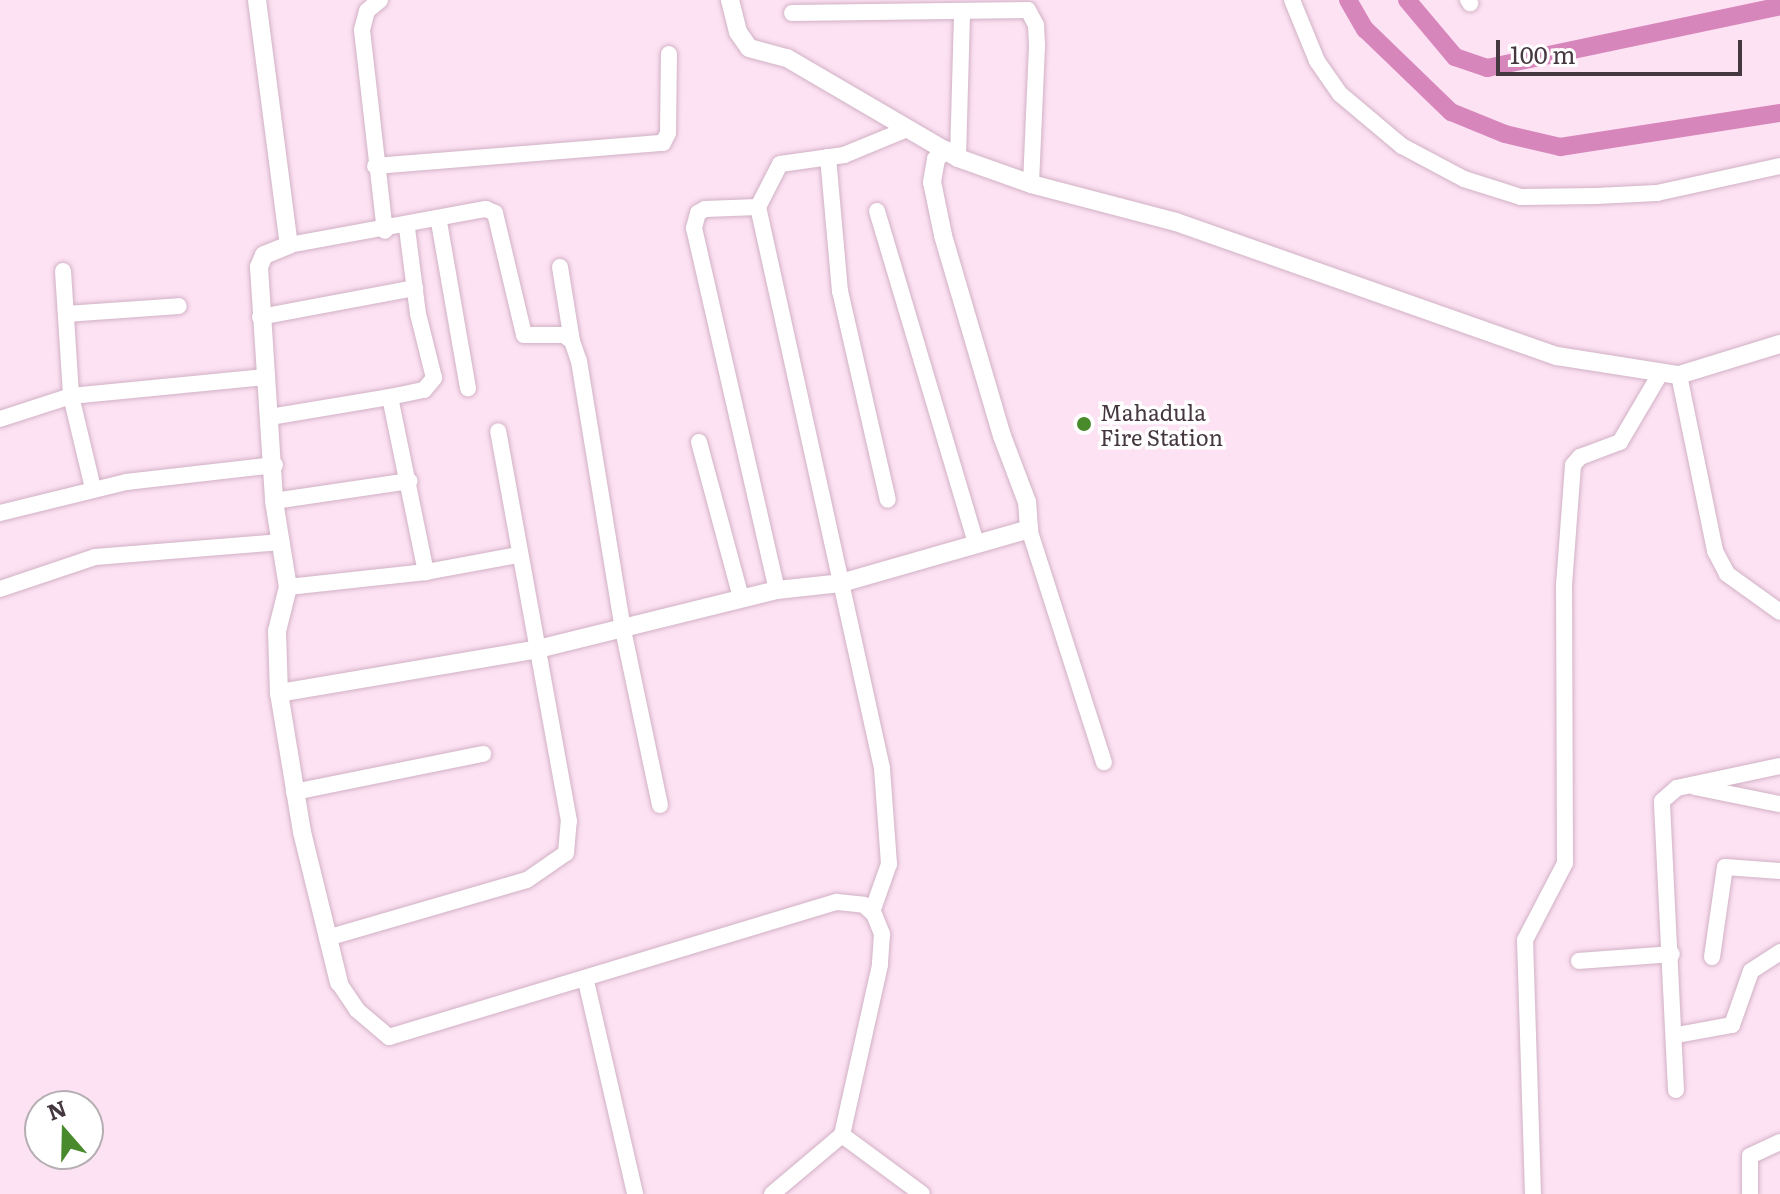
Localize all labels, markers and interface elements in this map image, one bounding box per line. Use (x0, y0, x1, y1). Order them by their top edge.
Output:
scale bar (1500, 24, 1746, 74)
text: 100 m (1510, 36, 1576, 71)
place label: Mahadula Fire Station (1100, 398, 1223, 450)
marker: Mahadula Fire Station (1075, 415, 1093, 433)
north arrow (24, 1090, 104, 1170)
text: N (42, 1090, 71, 1128)

